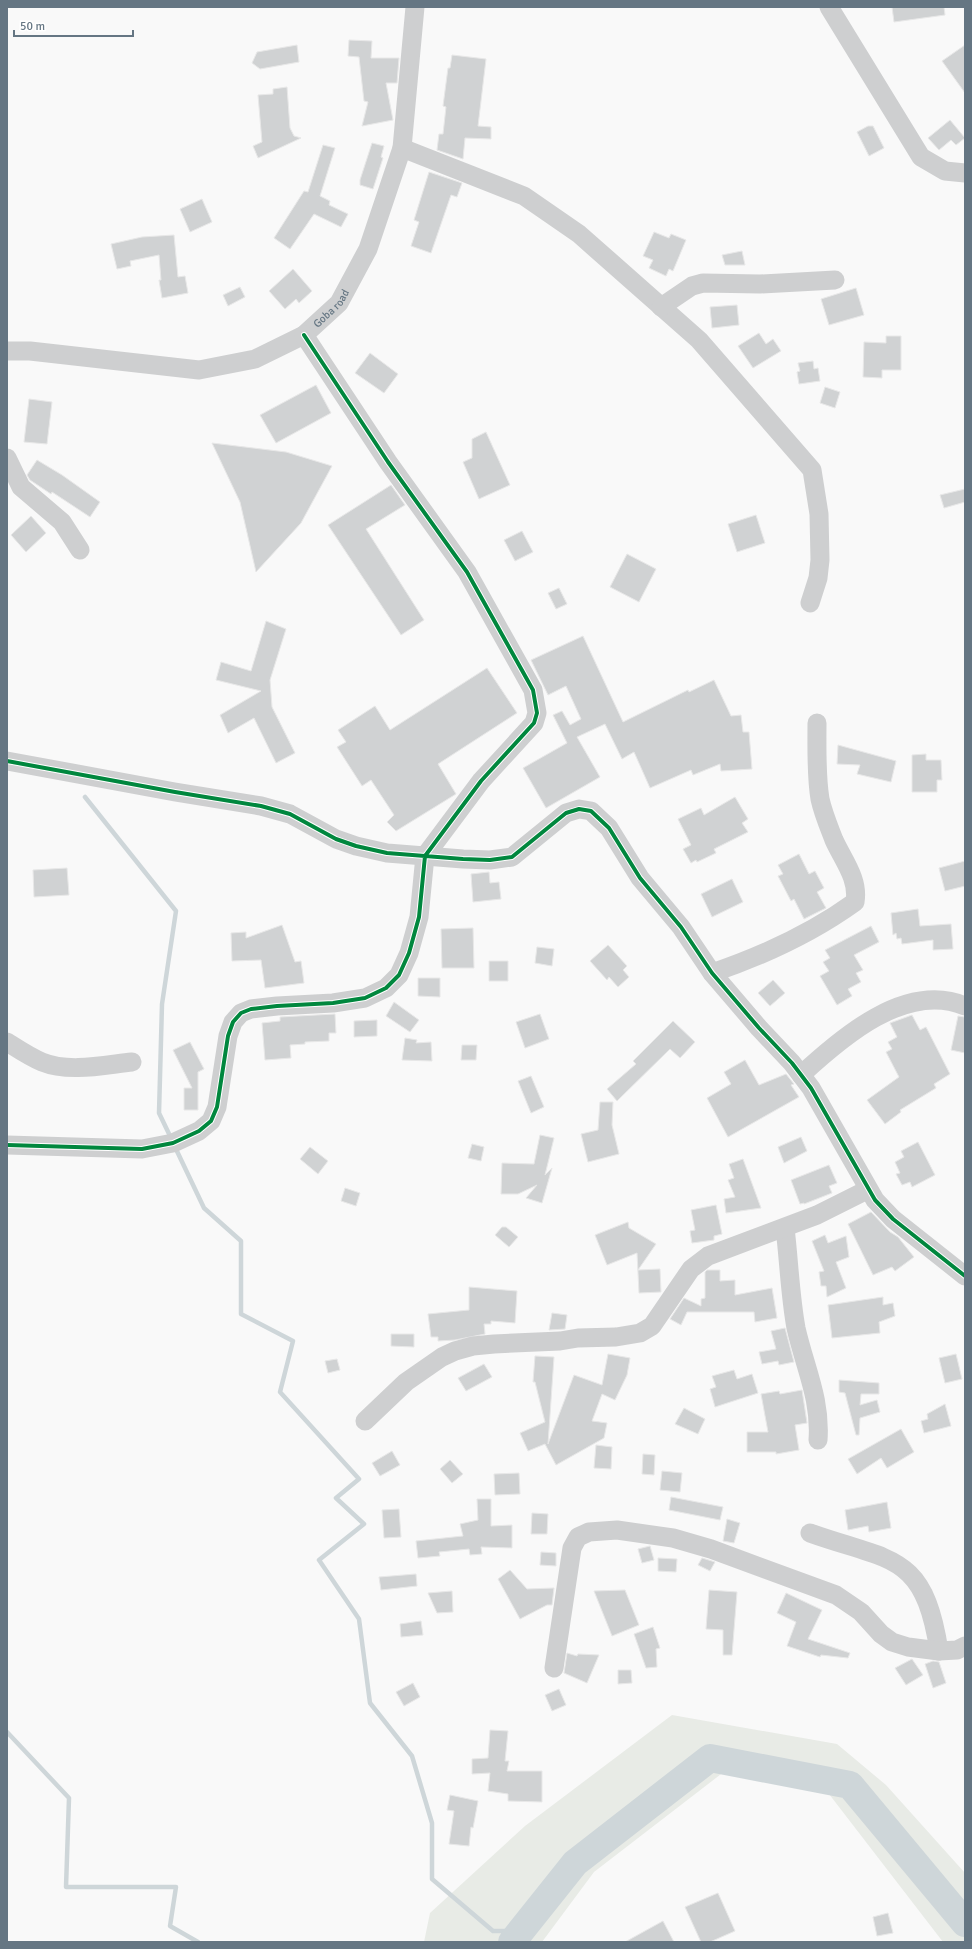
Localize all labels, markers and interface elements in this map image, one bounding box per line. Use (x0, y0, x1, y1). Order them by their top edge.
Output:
scale bar (14, 12, 133, 38)
text: 50 m (20, 19, 45, 34)
street label: Goba road (310, 287, 352, 330)

